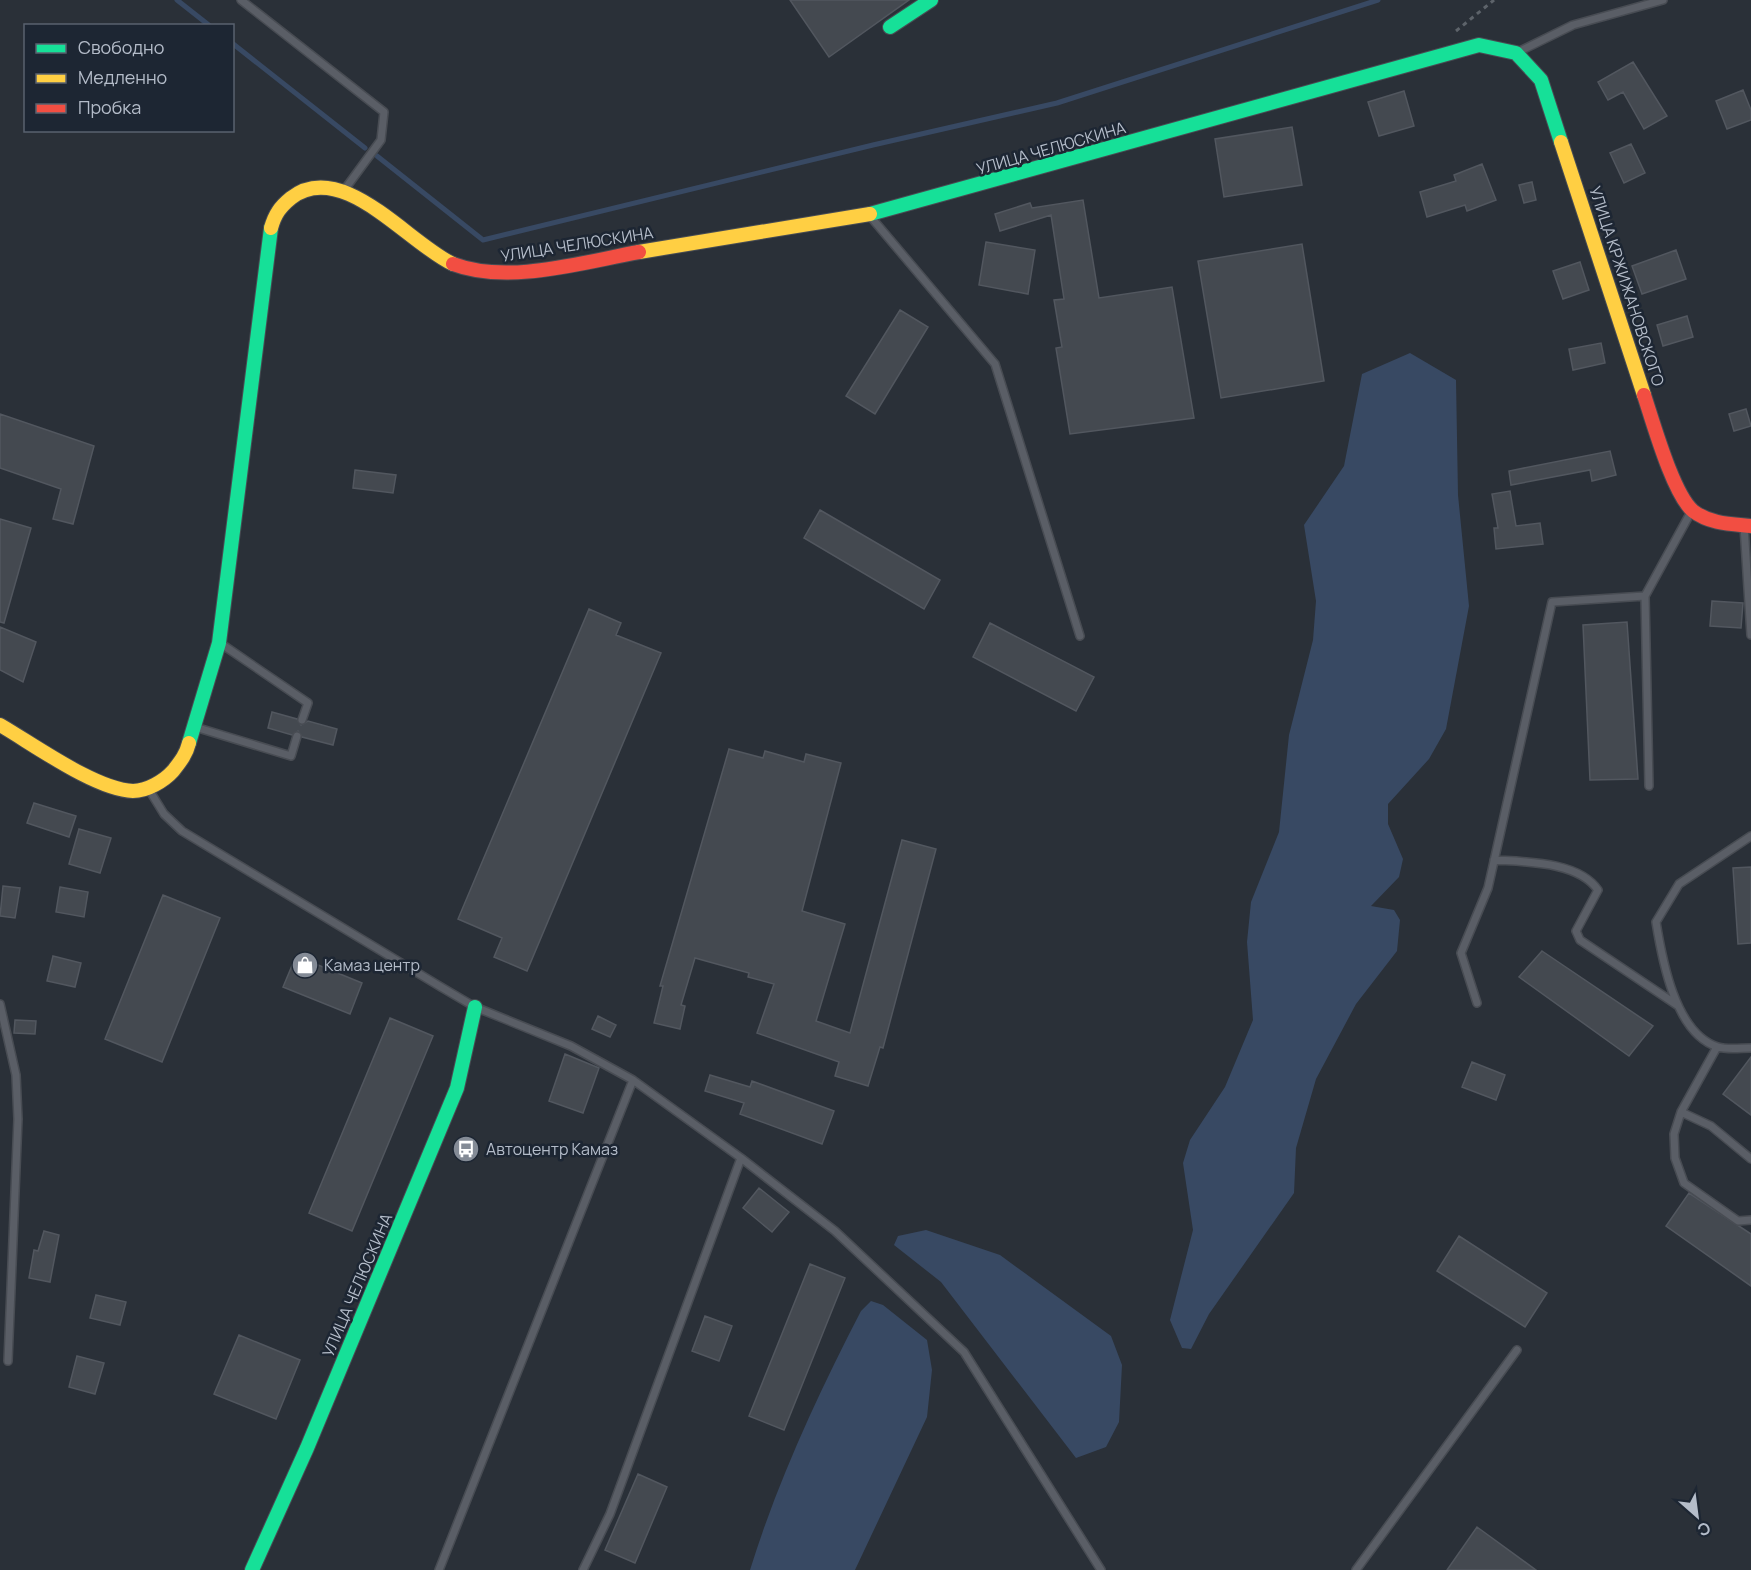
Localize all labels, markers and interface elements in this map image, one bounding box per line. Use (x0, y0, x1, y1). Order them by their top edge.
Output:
legend (24, 24, 234, 132)
text: Свободно (78, 35, 164, 59)
text: Медленно (78, 65, 167, 89)
text: Пробка (78, 95, 141, 119)
street label: УЛИЦА ЧЕЛЮСКИНА (974, 116, 1128, 180)
street label: УЛИЦА КРЖИЖАНОВСКОГО (1584, 183, 1670, 389)
street label: УЛИЦА ЧЕЛЮСКИНА (499, 221, 655, 267)
shop icon: Камаз центр (290, 950, 320, 980)
place label: Камаз центр (324, 954, 420, 976)
bus stop icon: Автоцентр Камаз (451, 1134, 481, 1164)
place label: Автоцентр Камаз (486, 1138, 618, 1160)
street label: УЛИЦА ЧЕЛЮСКИНА (317, 1210, 397, 1360)
north arrow (1667, 1486, 1727, 1546)
text: С (1694, 1517, 1714, 1542)

